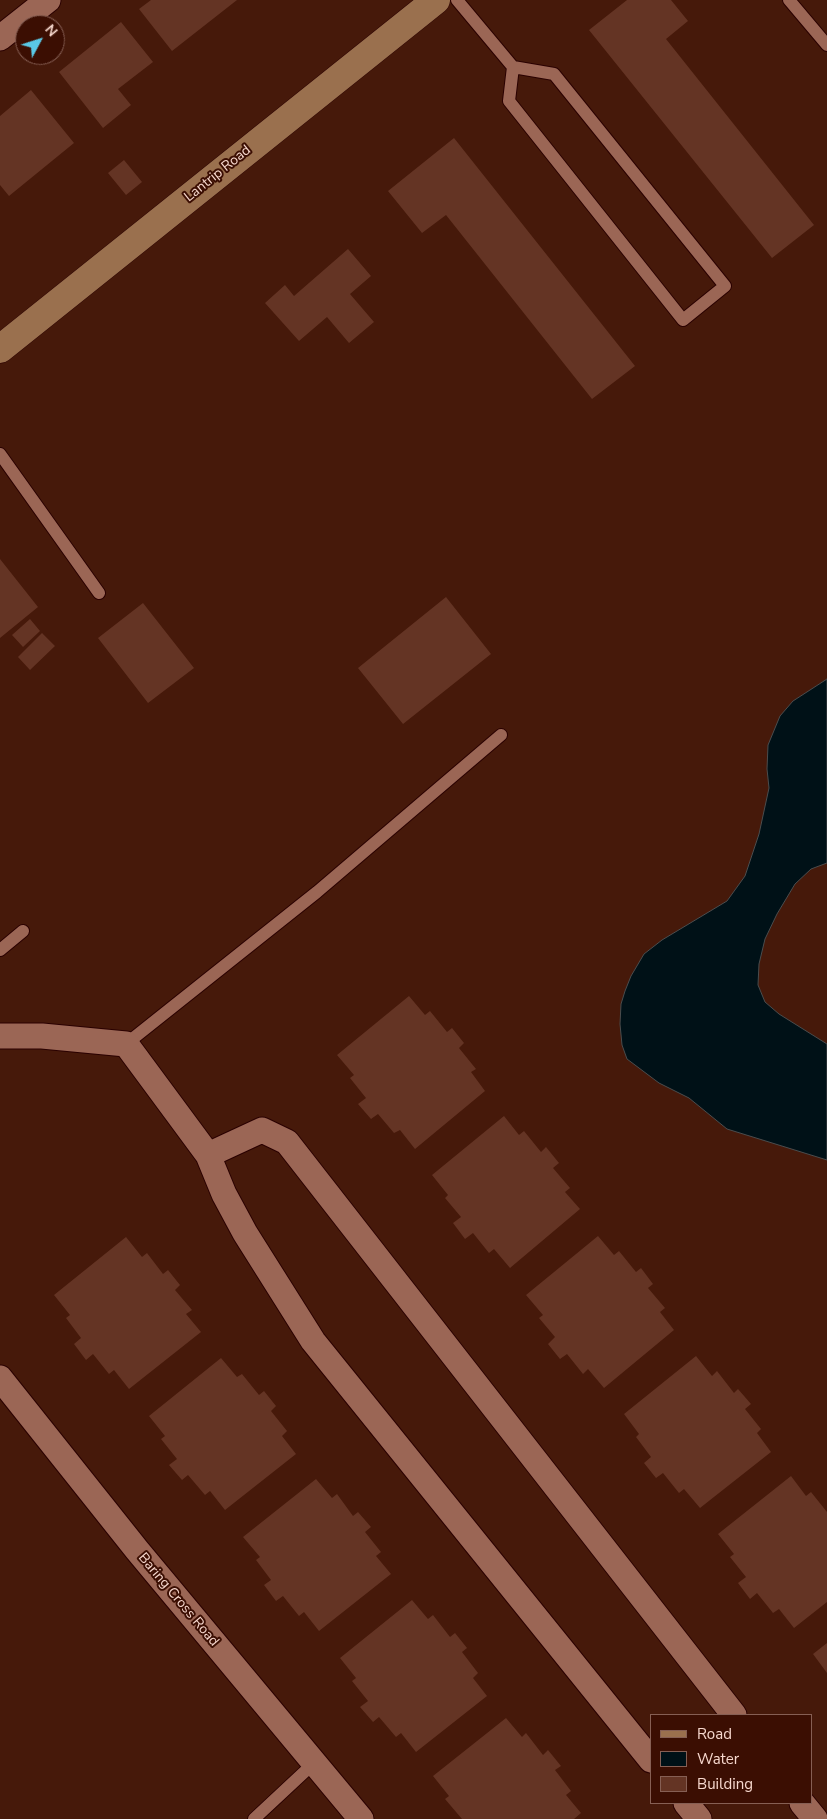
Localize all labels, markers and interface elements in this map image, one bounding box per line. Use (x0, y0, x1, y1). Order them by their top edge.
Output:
north arrow (15, 15, 65, 65)
text: N (40, 21, 62, 41)
street label: Lantrip Road (181, 142, 255, 206)
street label: Baring Cross Road (134, 1550, 222, 1650)
legend (650, 1714, 812, 1804)
text: Road (697, 1724, 732, 1744)
text: Water (697, 1749, 739, 1769)
text: Building (697, 1774, 753, 1794)

